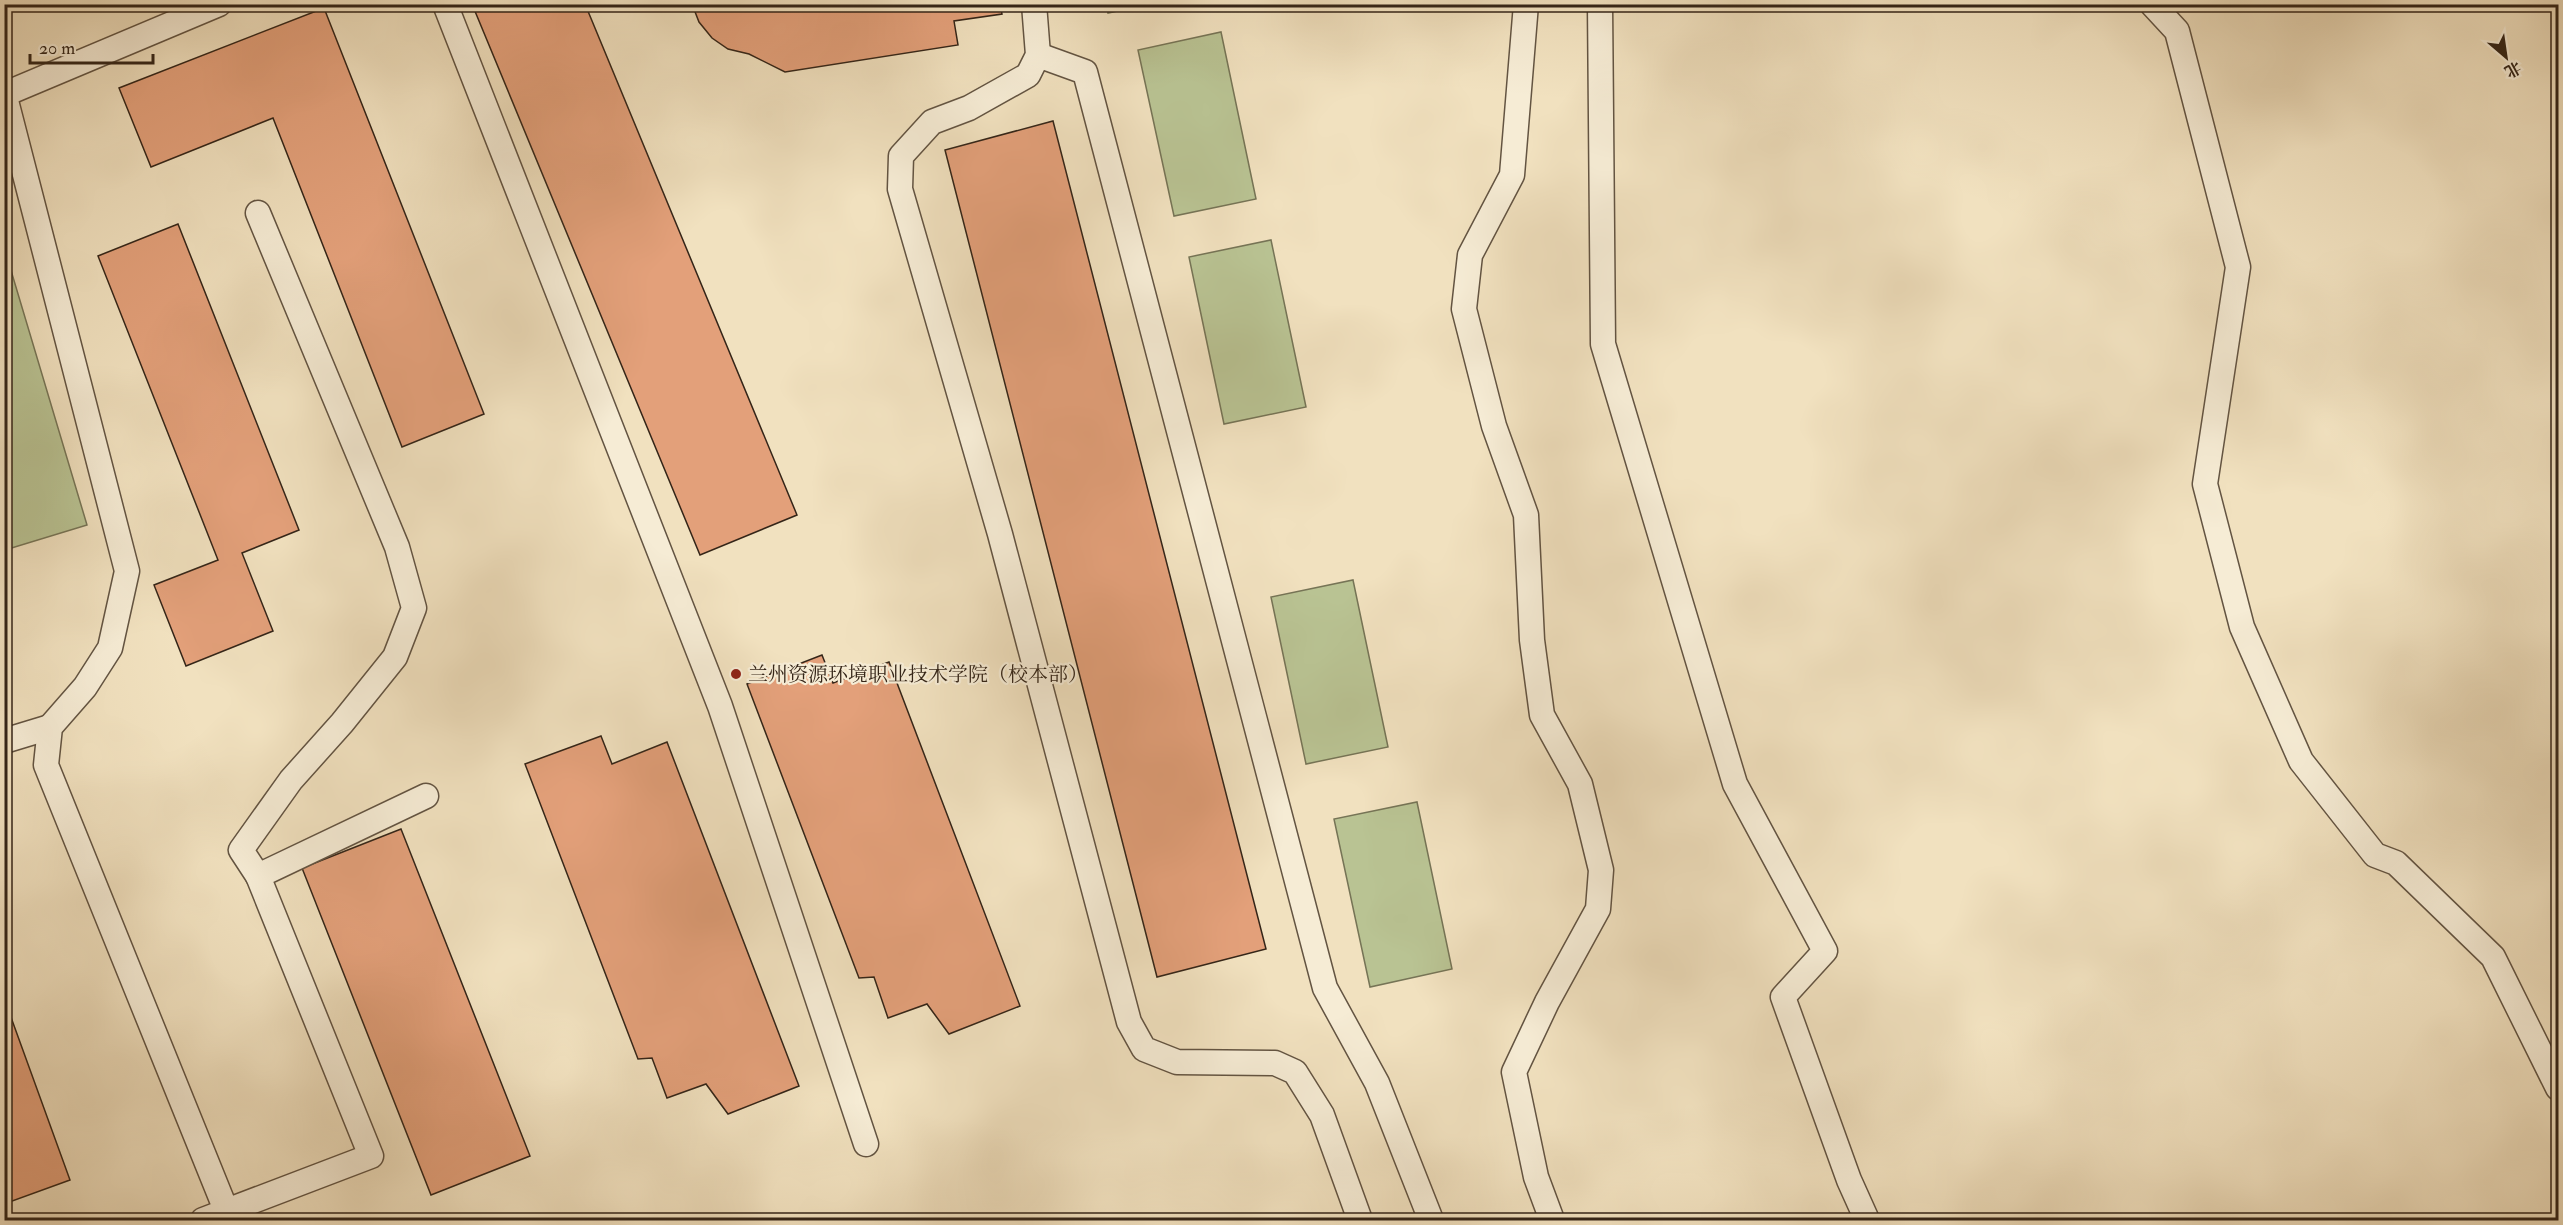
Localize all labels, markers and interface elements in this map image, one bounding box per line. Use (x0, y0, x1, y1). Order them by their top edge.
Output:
scale bar (30, 27, 153, 65)
north arrow (2476, 27, 2536, 87)
text: 20 m (39, 37, 75, 60)
text: 北 (2501, 57, 2525, 82)
place label: 兰州资源环境职业技术学院（校本部） (748, 662, 1088, 687)
marker: 兰州资源环境职业技术学院（校本部） (729, 667, 743, 681)

